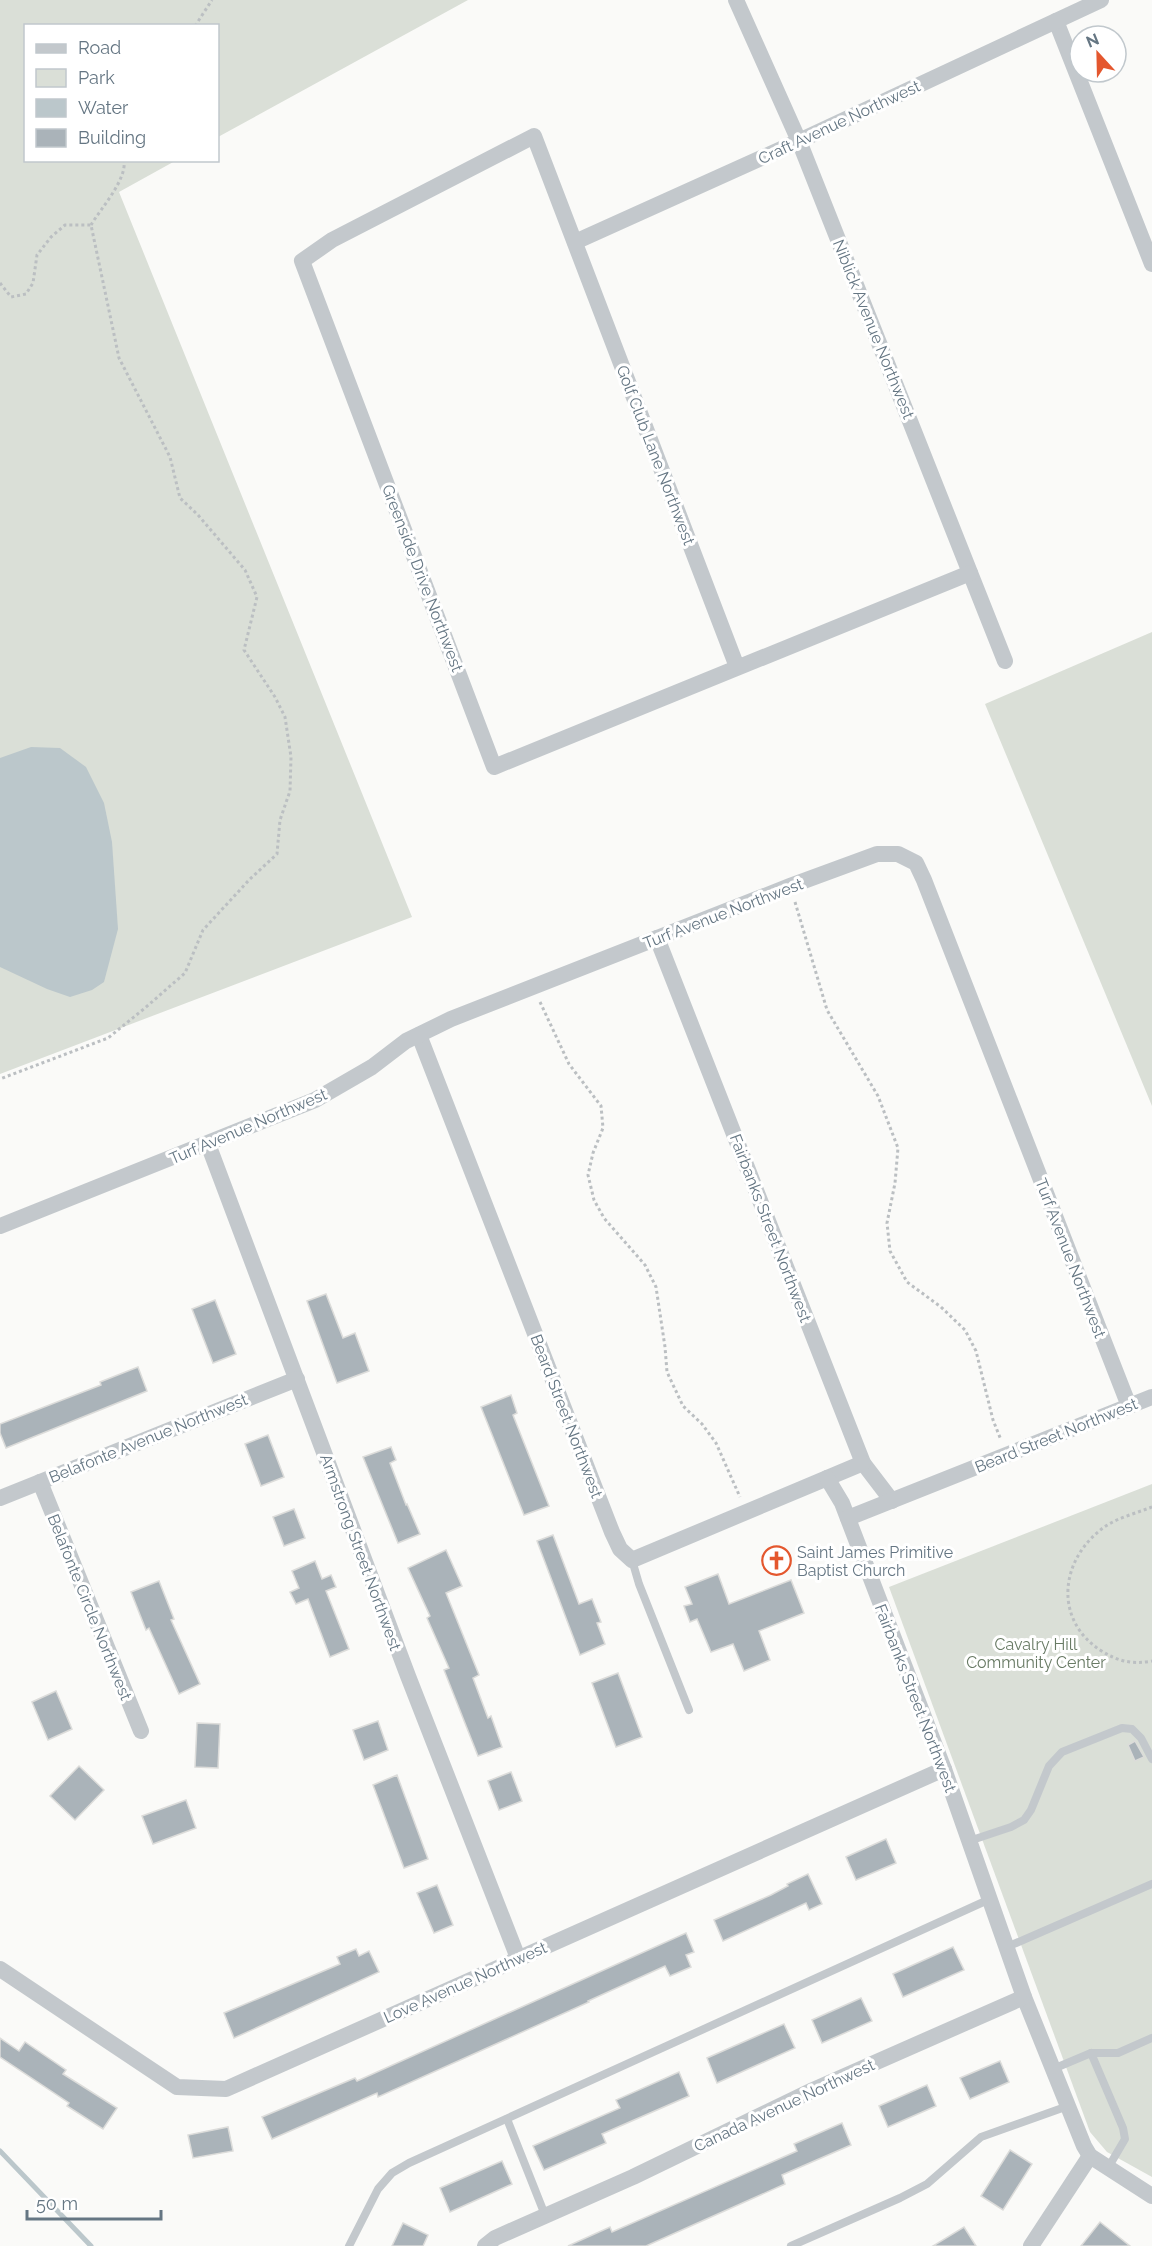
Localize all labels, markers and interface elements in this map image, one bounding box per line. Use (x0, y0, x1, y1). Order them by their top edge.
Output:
legend (24, 24, 219, 162)
north arrow (1068, 24, 1128, 84)
text: N (1083, 29, 1102, 52)
text: Road (78, 37, 121, 58)
text: Park (78, 67, 115, 88)
street label: Craft Avenue Northwest (755, 76, 924, 168)
text: Water (78, 97, 129, 118)
text: Building (78, 127, 146, 148)
street label: Niblick Avenue Northwest (829, 237, 918, 422)
street label: Golf Club Lane Northwest (612, 363, 699, 548)
street label: Greenside Drive Northwest (378, 482, 467, 675)
street label: Turf Avenue Northwest (641, 874, 806, 953)
street label: Turf Avenue Northwest (167, 1084, 330, 1168)
street label: Fairbanks Street Northwest (726, 1131, 815, 1325)
street label: Turf Avenue Northwest (1031, 1176, 1110, 1341)
street label: Beard Street Northwest (527, 1332, 607, 1501)
street label: Belafonte Avenue Northwest (46, 1390, 251, 1487)
street label: Beard Street Northwest (972, 1394, 1141, 1477)
street label: Armstrong Street Northwest (316, 1451, 405, 1654)
street label: Belafonte Circle Northwest (43, 1511, 136, 1704)
place label: Saint James Primitive Baptist Church (797, 1543, 953, 1580)
church icon: Saint James Primitive Baptist Church (760, 1545, 792, 1577)
street label: Fairbanks Street Northwest (871, 1601, 960, 1795)
park label: Cavalry Hill Community Center (966, 1635, 1106, 1672)
street label: Love Avenue Northwest (381, 1938, 550, 2027)
street label: Canada Avenue Northwest (691, 2055, 878, 2156)
scale bar (27, 2183, 160, 2221)
text: 50 m (36, 2193, 78, 2214)

